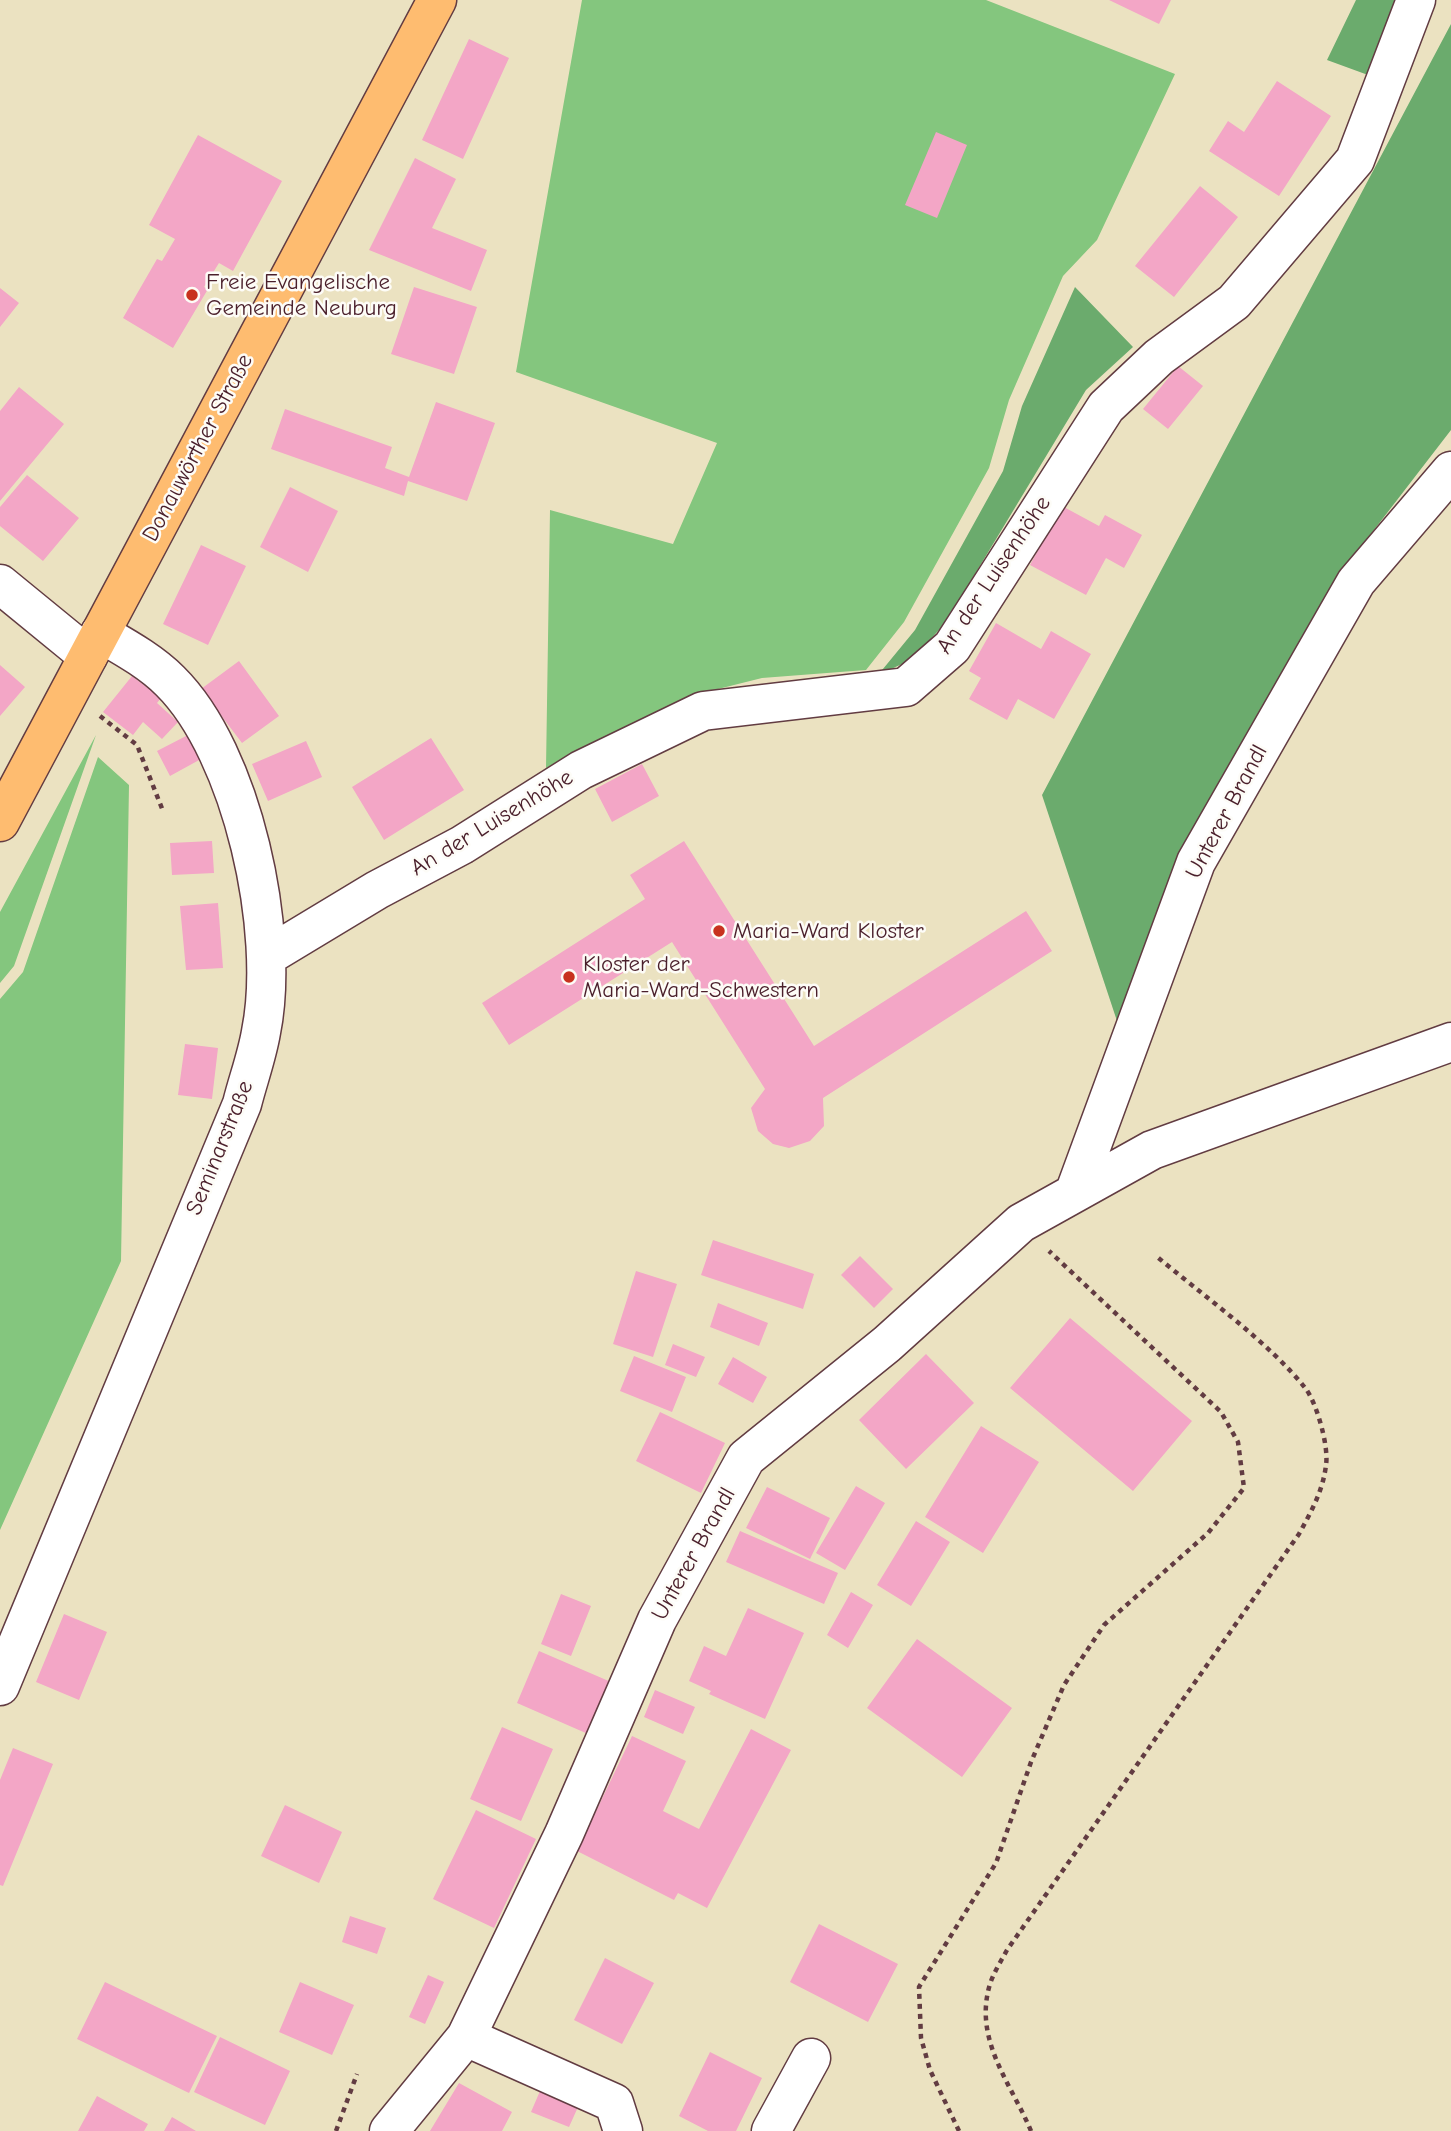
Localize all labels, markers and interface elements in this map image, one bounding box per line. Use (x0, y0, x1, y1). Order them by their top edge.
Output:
place label: Freie Evangelische Gemeinde Neuburg (206, 268, 397, 322)
marker: Freie Evangelische Gemeinde Neuburg (184, 287, 200, 303)
street label: Donauwörther Straße (137, 350, 259, 546)
street label: An der Luisenhöhe (931, 491, 1057, 659)
street label: Unterer Brandl (1180, 740, 1274, 884)
street label: An der Luisenhöhe (406, 764, 578, 882)
place label: Maria-Ward Kloster (733, 917, 924, 945)
marker: Maria-Ward Kloster (711, 923, 727, 939)
place label: Kloster der Maria-Ward-Schwestern (583, 950, 819, 1004)
marker: Kloster der Maria-Ward-Schwestern (561, 969, 577, 985)
street label: Seminarstraße (181, 1077, 259, 1219)
street label: Unterer Brandl (646, 1483, 742, 1625)

